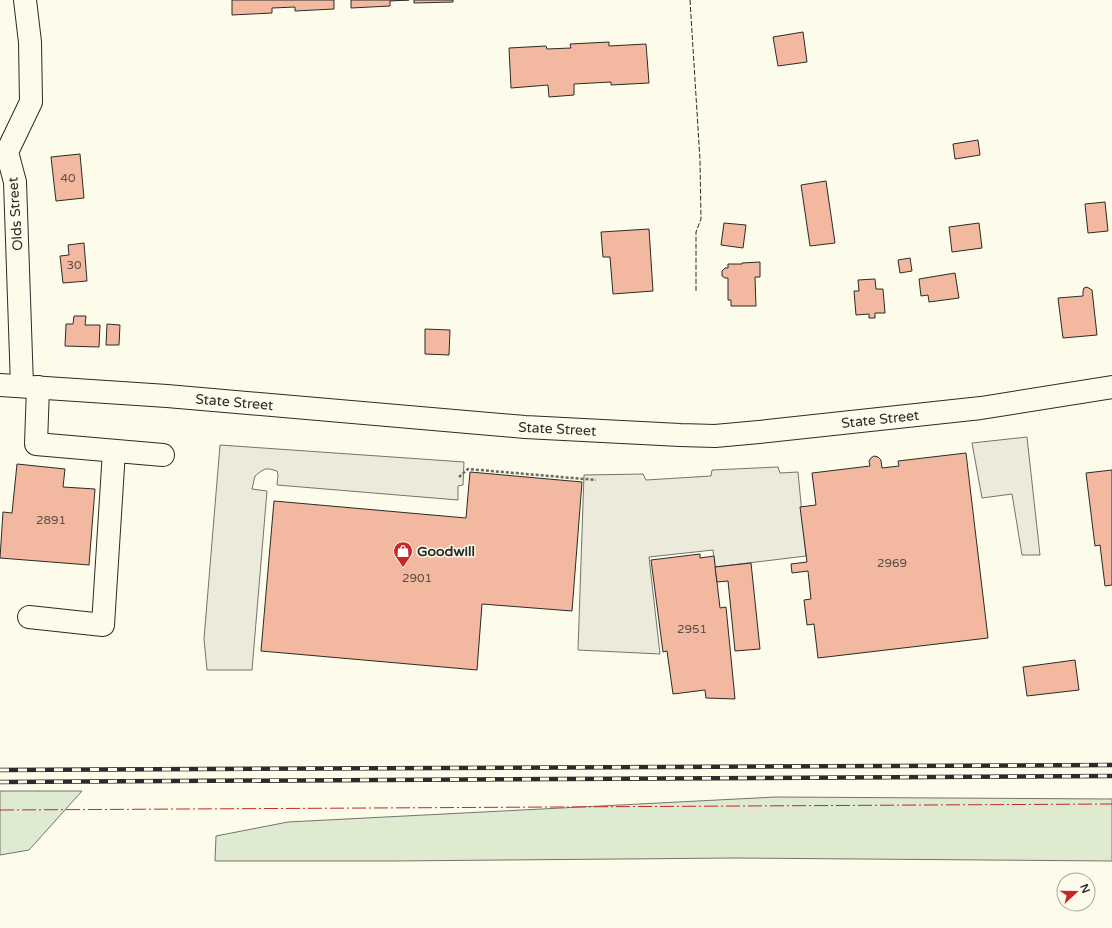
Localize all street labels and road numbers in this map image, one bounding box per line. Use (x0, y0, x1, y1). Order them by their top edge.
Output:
street label: Olds Street (4, 176, 27, 251)
street label: State Street (195, 390, 275, 414)
street label: State Street (840, 407, 921, 432)
street label: State Street (517, 418, 597, 440)

